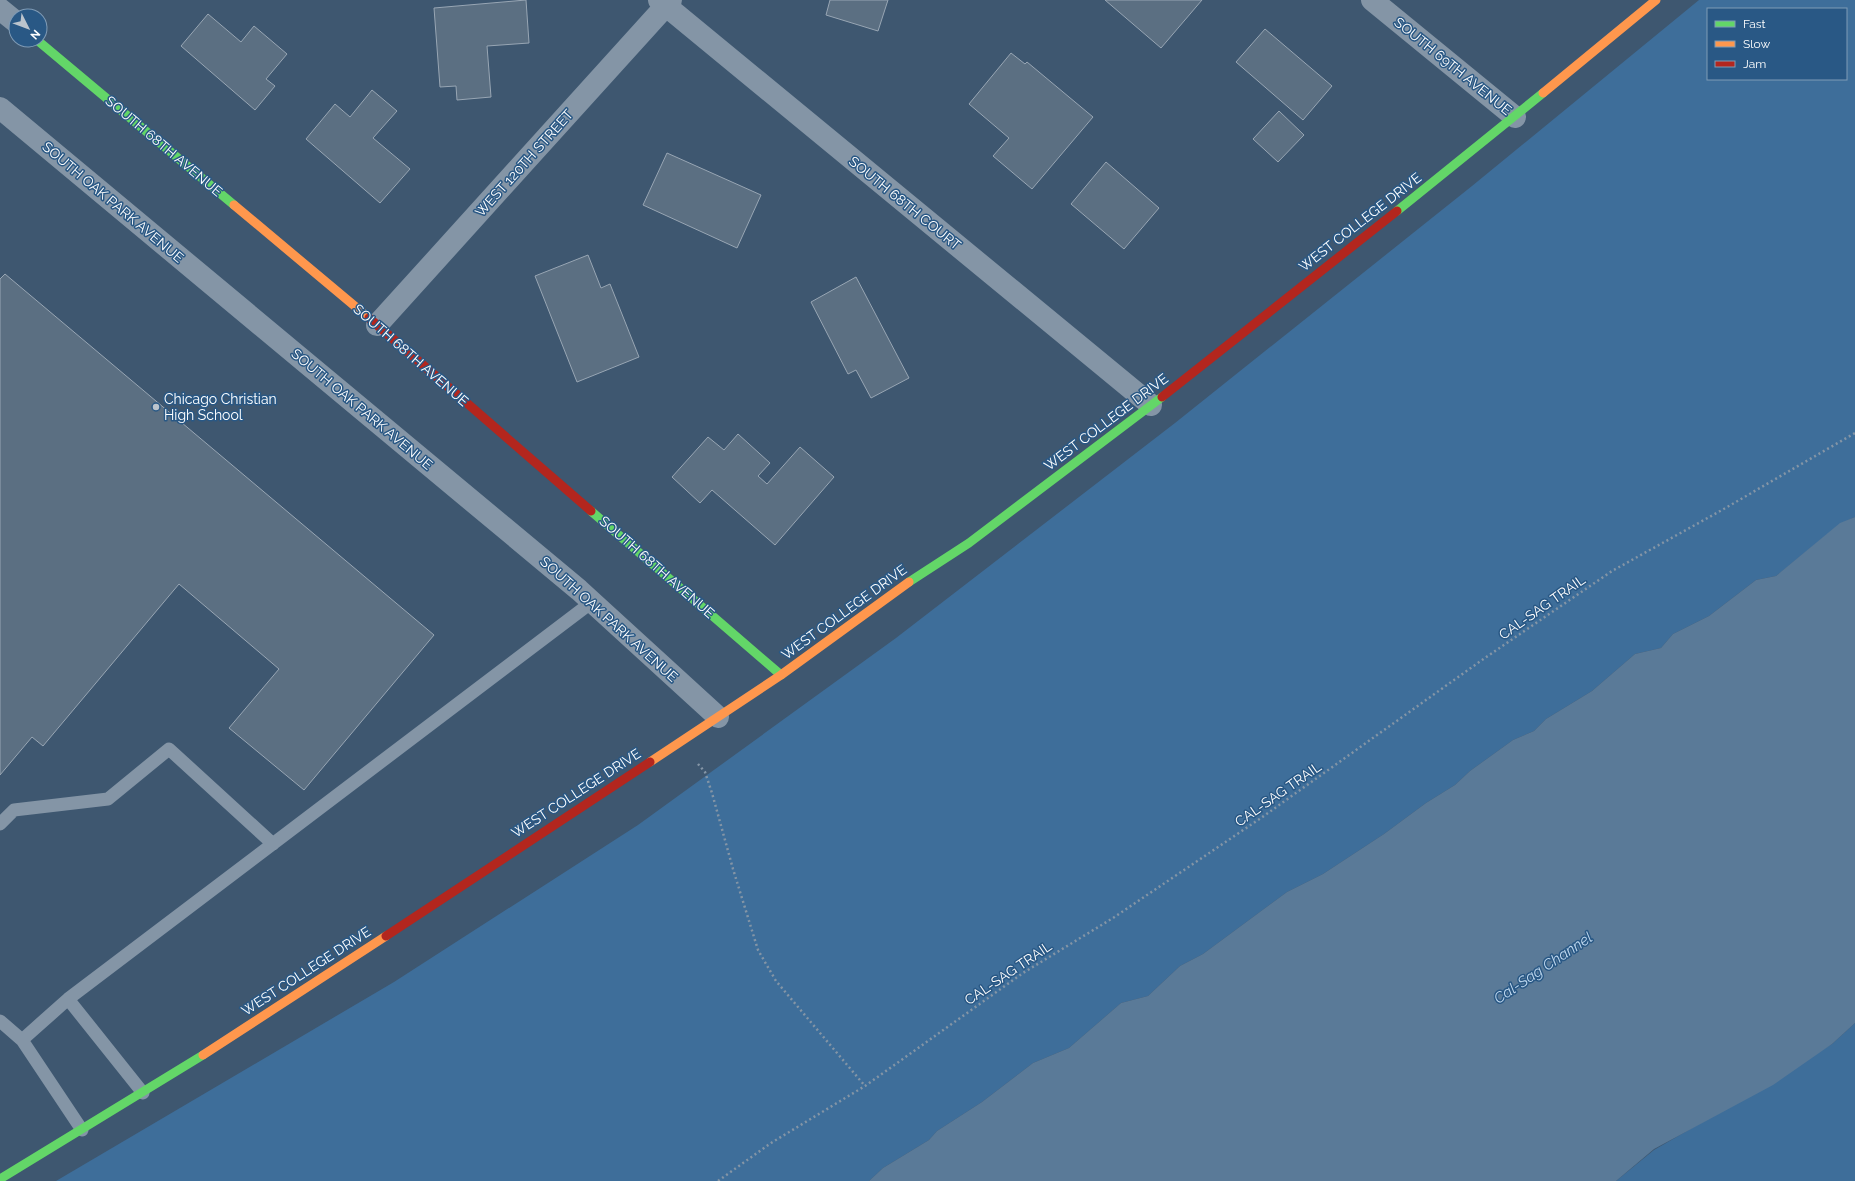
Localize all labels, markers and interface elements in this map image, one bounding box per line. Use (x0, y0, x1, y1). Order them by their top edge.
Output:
north arrow (8, 8, 48, 48)
legend (1707, 8, 1847, 80)
street label: SOUTH 69TH AVENUE (1391, 14, 1515, 118)
text: Fast (1743, 17, 1766, 31)
text: N (27, 27, 43, 42)
text: Slow (1743, 37, 1770, 51)
text: Jam (1743, 57, 1766, 71)
street label: SOUTH 68TH AVENUE (102, 93, 226, 199)
street label: WEST 120TH STREET (472, 106, 577, 220)
street label: SOUTH OAK PARK AVENUE (39, 138, 187, 266)
street label: SOUTH 68TH COURT (846, 153, 965, 253)
street label: WEST COLLEGE DRIVE (1296, 169, 1424, 275)
street label: SOUTH 68TH AVENUE (350, 301, 472, 409)
street label: SOUTH OAK PARK AVENUE (288, 345, 436, 473)
street label: WEST COLLEGE DRIVE (1041, 370, 1171, 474)
place label: Chicago Christian High School (164, 391, 277, 423)
marker: Chicago Christian High School (151, 402, 161, 412)
street label: SOUTH 68TH AVENUE (596, 513, 718, 621)
street label: SOUTH OAK PARK AVENUE (537, 553, 681, 685)
street label: WEST COLLEGE DRIVE (778, 561, 910, 663)
street label: CAL-SAG TRAIL (1496, 571, 1588, 643)
street label: WEST COLLEGE DRIVE (508, 745, 644, 841)
street label: CAL-SAG TRAIL (1232, 758, 1324, 830)
street label: WEST COLLEGE DRIVE (238, 923, 374, 1019)
water label: Cal-Sag Channel (1490, 928, 1596, 1008)
street label: CAL-SAG TRAIL (962, 938, 1054, 1008)

